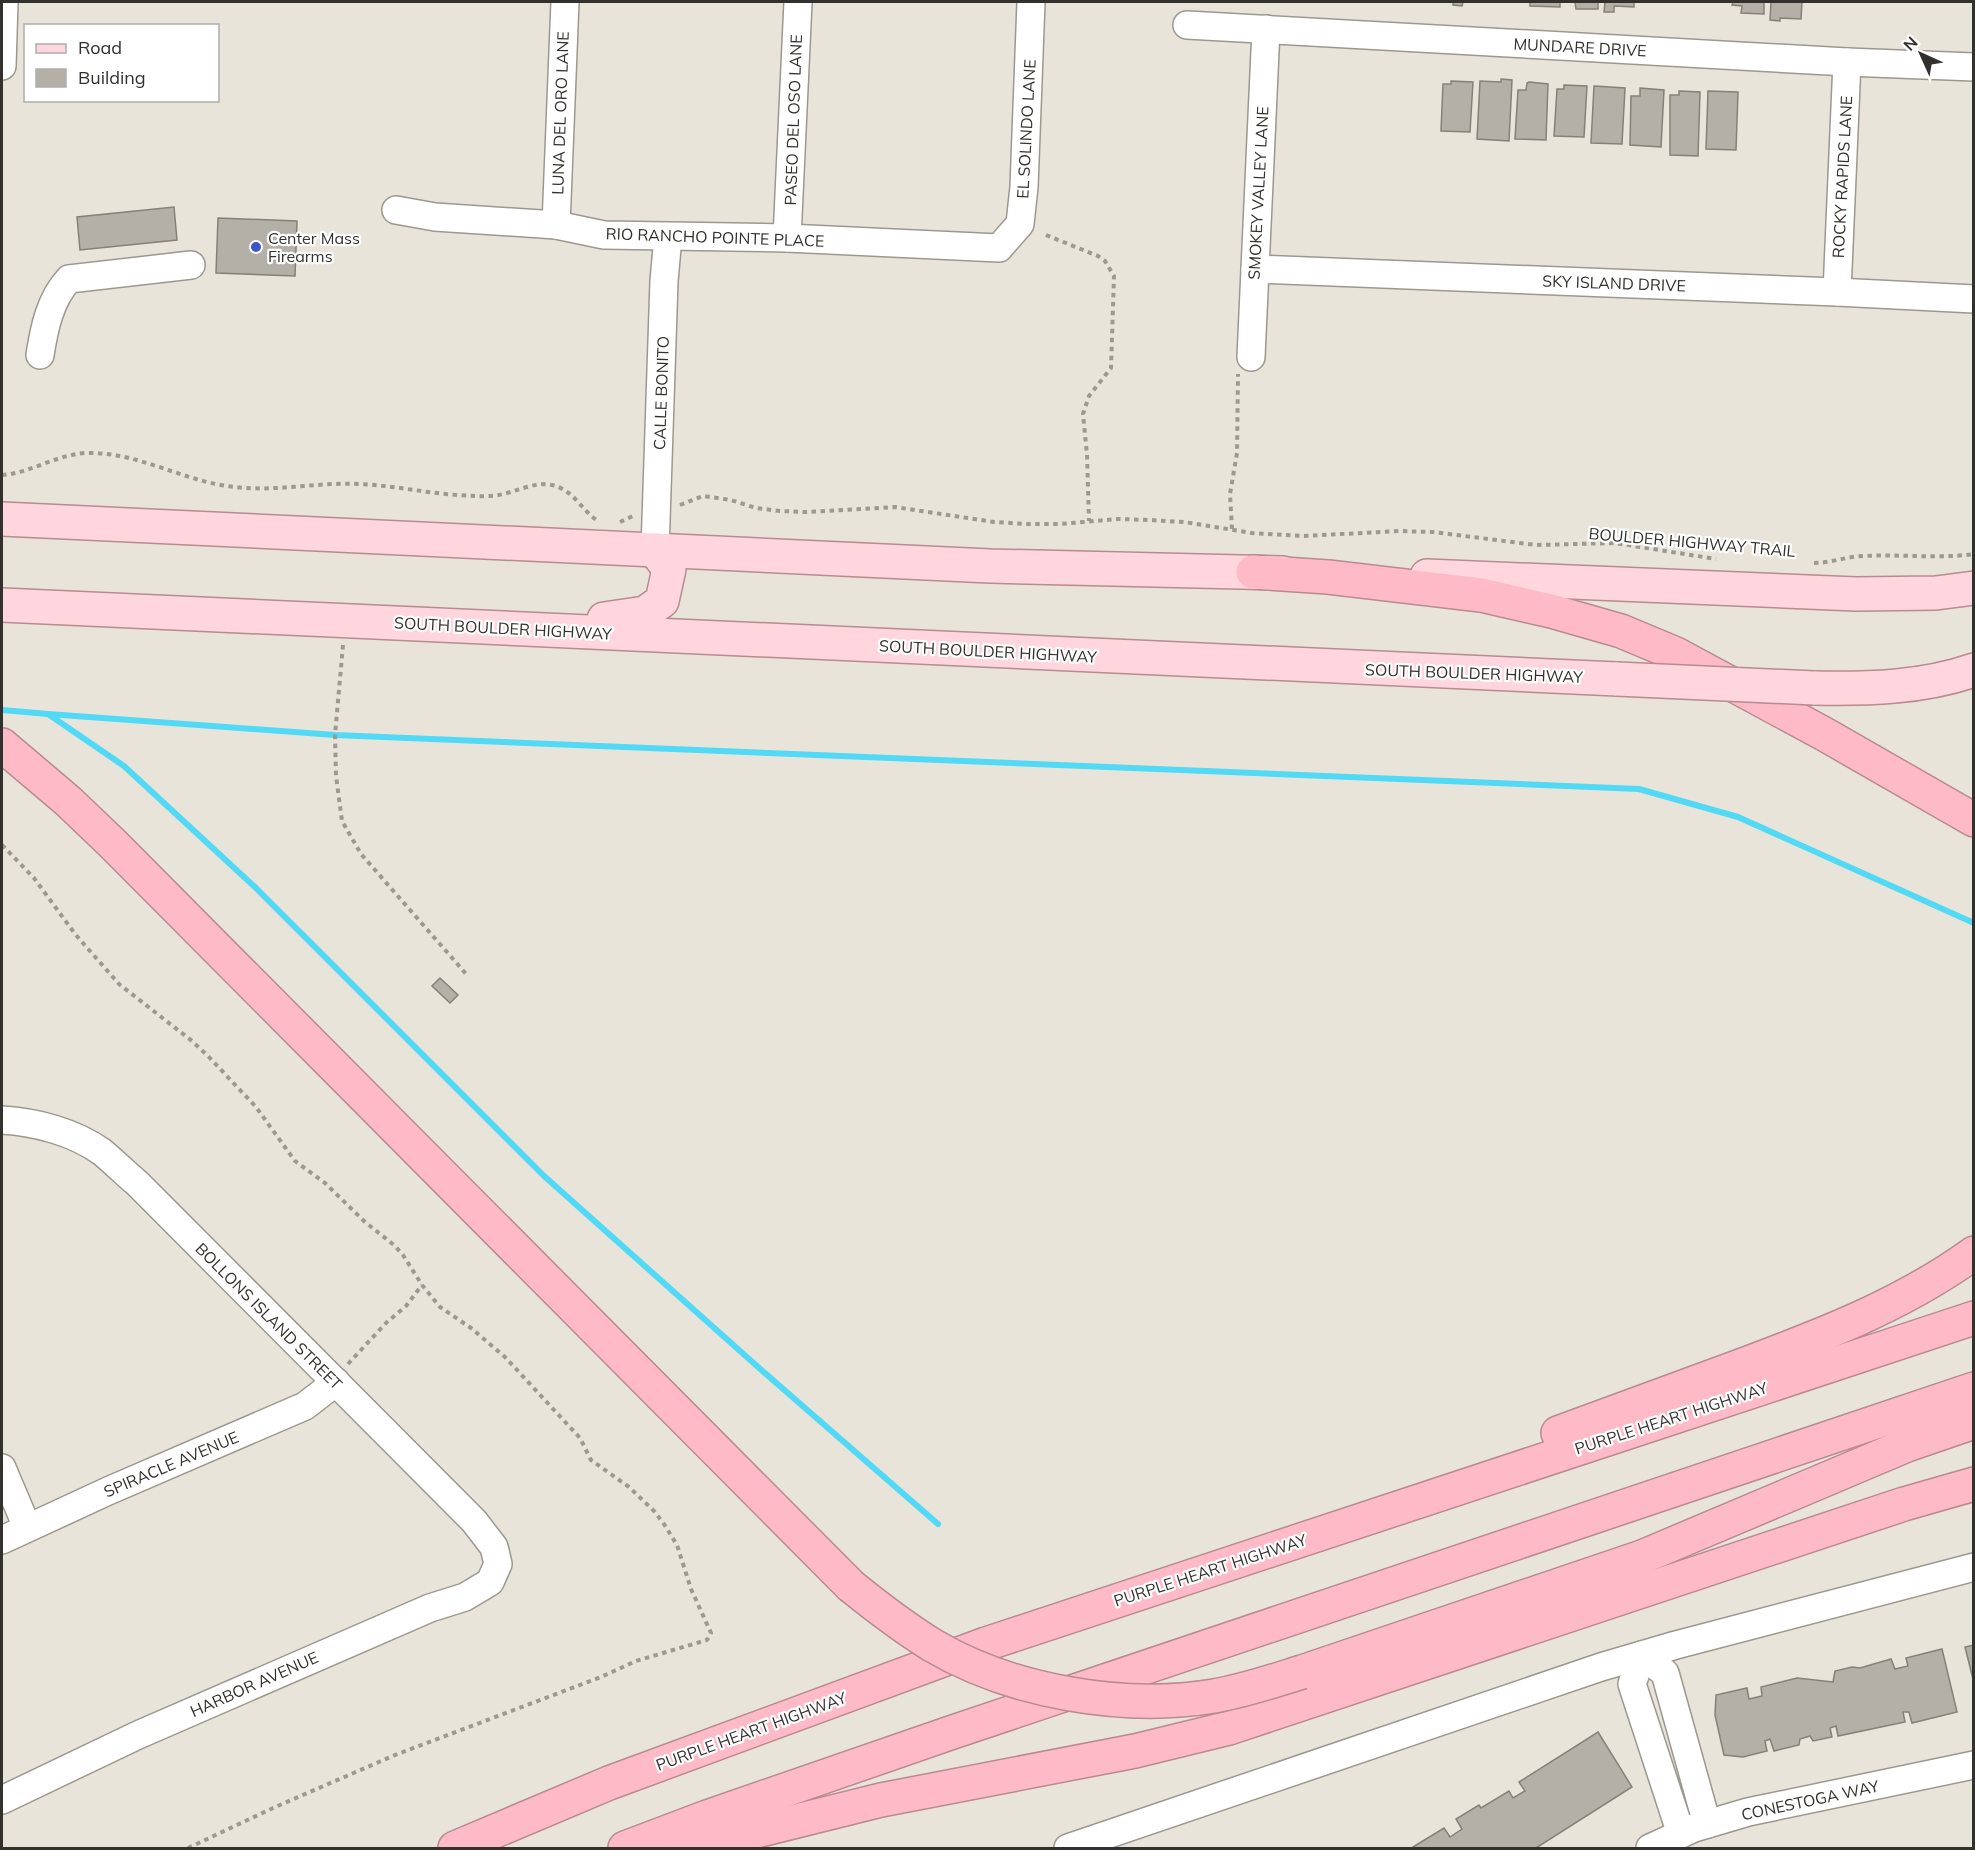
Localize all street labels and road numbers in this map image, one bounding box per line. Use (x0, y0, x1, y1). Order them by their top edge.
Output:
street label: LUNA DEL ORO LANE (547, 31, 573, 195)
street label: PASEO DEL OSO LANE (780, 34, 806, 206)
street label: MUNDARE DRIVE (1513, 34, 1647, 60)
street label: EL SOLINDO LANE (1012, 59, 1040, 199)
street label: ROCKY RAPIDS LANE (1828, 95, 1856, 259)
street label: SMOKEY VALLEY LANE (1243, 106, 1273, 280)
street label: RIO RANCHO POINTE PLACE (605, 223, 825, 251)
street label: SKY ISLAND DRIVE (1542, 271, 1686, 295)
street label: CALLE BONITO (649, 336, 673, 450)
street label: BOULDER HIGHWAY TRAIL (1588, 523, 1796, 561)
street label: SOUTH BOULDER HIGHWAY (394, 612, 613, 644)
street label: SOUTH BOULDER HIGHWAY (879, 635, 1098, 667)
street label: SOUTH BOULDER HIGHWAY (1365, 659, 1584, 687)
street label: BOLLONS ISLAND STREET (191, 1238, 347, 1394)
street label: PURPLE HEART HIGHWAY (1572, 1377, 1770, 1459)
street label: SPIRACLE AVENUE (100, 1427, 242, 1501)
street label: PURPLE HEART HIGHWAY (1111, 1529, 1309, 1611)
street label: HARBOR AVENUE (187, 1647, 321, 1721)
street label: PURPLE HEART HIGHWAY (653, 1687, 849, 1775)
street label: CONESTOGA WAY (1739, 1776, 1881, 1824)

